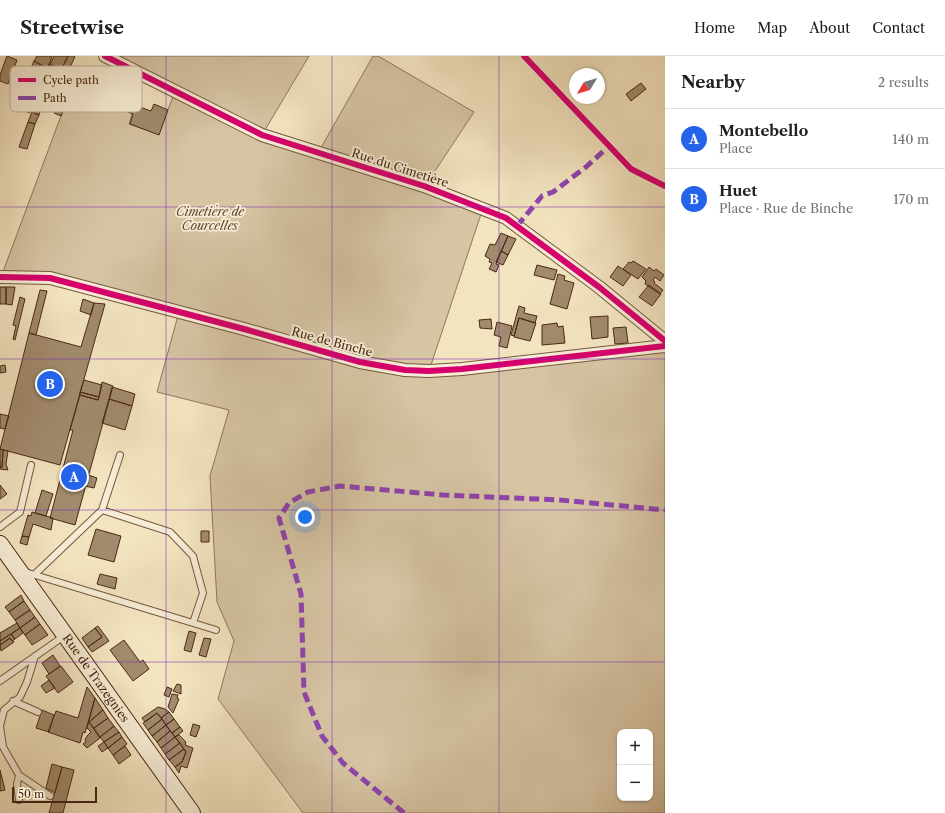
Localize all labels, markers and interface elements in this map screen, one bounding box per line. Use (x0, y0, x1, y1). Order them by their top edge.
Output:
text: Streetwise (20, 16, 124, 39)
text: Home (694, 19, 735, 37)
text: Map (757, 19, 787, 37)
text: About (809, 19, 850, 37)
text: Contact (872, 19, 925, 37)
legend (10, 66, 142, 112)
north arrow (569, 68, 605, 104)
text: Nearby (681, 72, 745, 92)
text: Cycle path (43, 73, 99, 87)
text: 2 results (878, 74, 929, 90)
text: Path (43, 91, 67, 105)
text: Montebello (719, 121, 808, 140)
text: A (689, 131, 699, 147)
text: 140 m (892, 131, 929, 147)
text: Place (719, 140, 752, 156)
street label: Rue du Cimetière (350, 145, 451, 190)
text: Huet (719, 181, 757, 200)
text: B (689, 191, 699, 207)
text: 170 m (893, 191, 929, 207)
text: Place · Rue de Binche (719, 200, 853, 216)
park label: Cimetière de Courcelles (176, 204, 245, 233)
street label: Rue de Binche (290, 323, 375, 360)
pin: B (37, 369, 63, 399)
pin: A (61, 462, 87, 492)
your location (295, 507, 315, 527)
street label: Rue de Trazegnies (60, 631, 133, 725)
map controls (617, 729, 653, 801)
button: + (617, 729, 653, 765)
button: − (617, 765, 653, 801)
scale bar (12, 785, 97, 804)
text: 50 m (18, 787, 44, 801)

